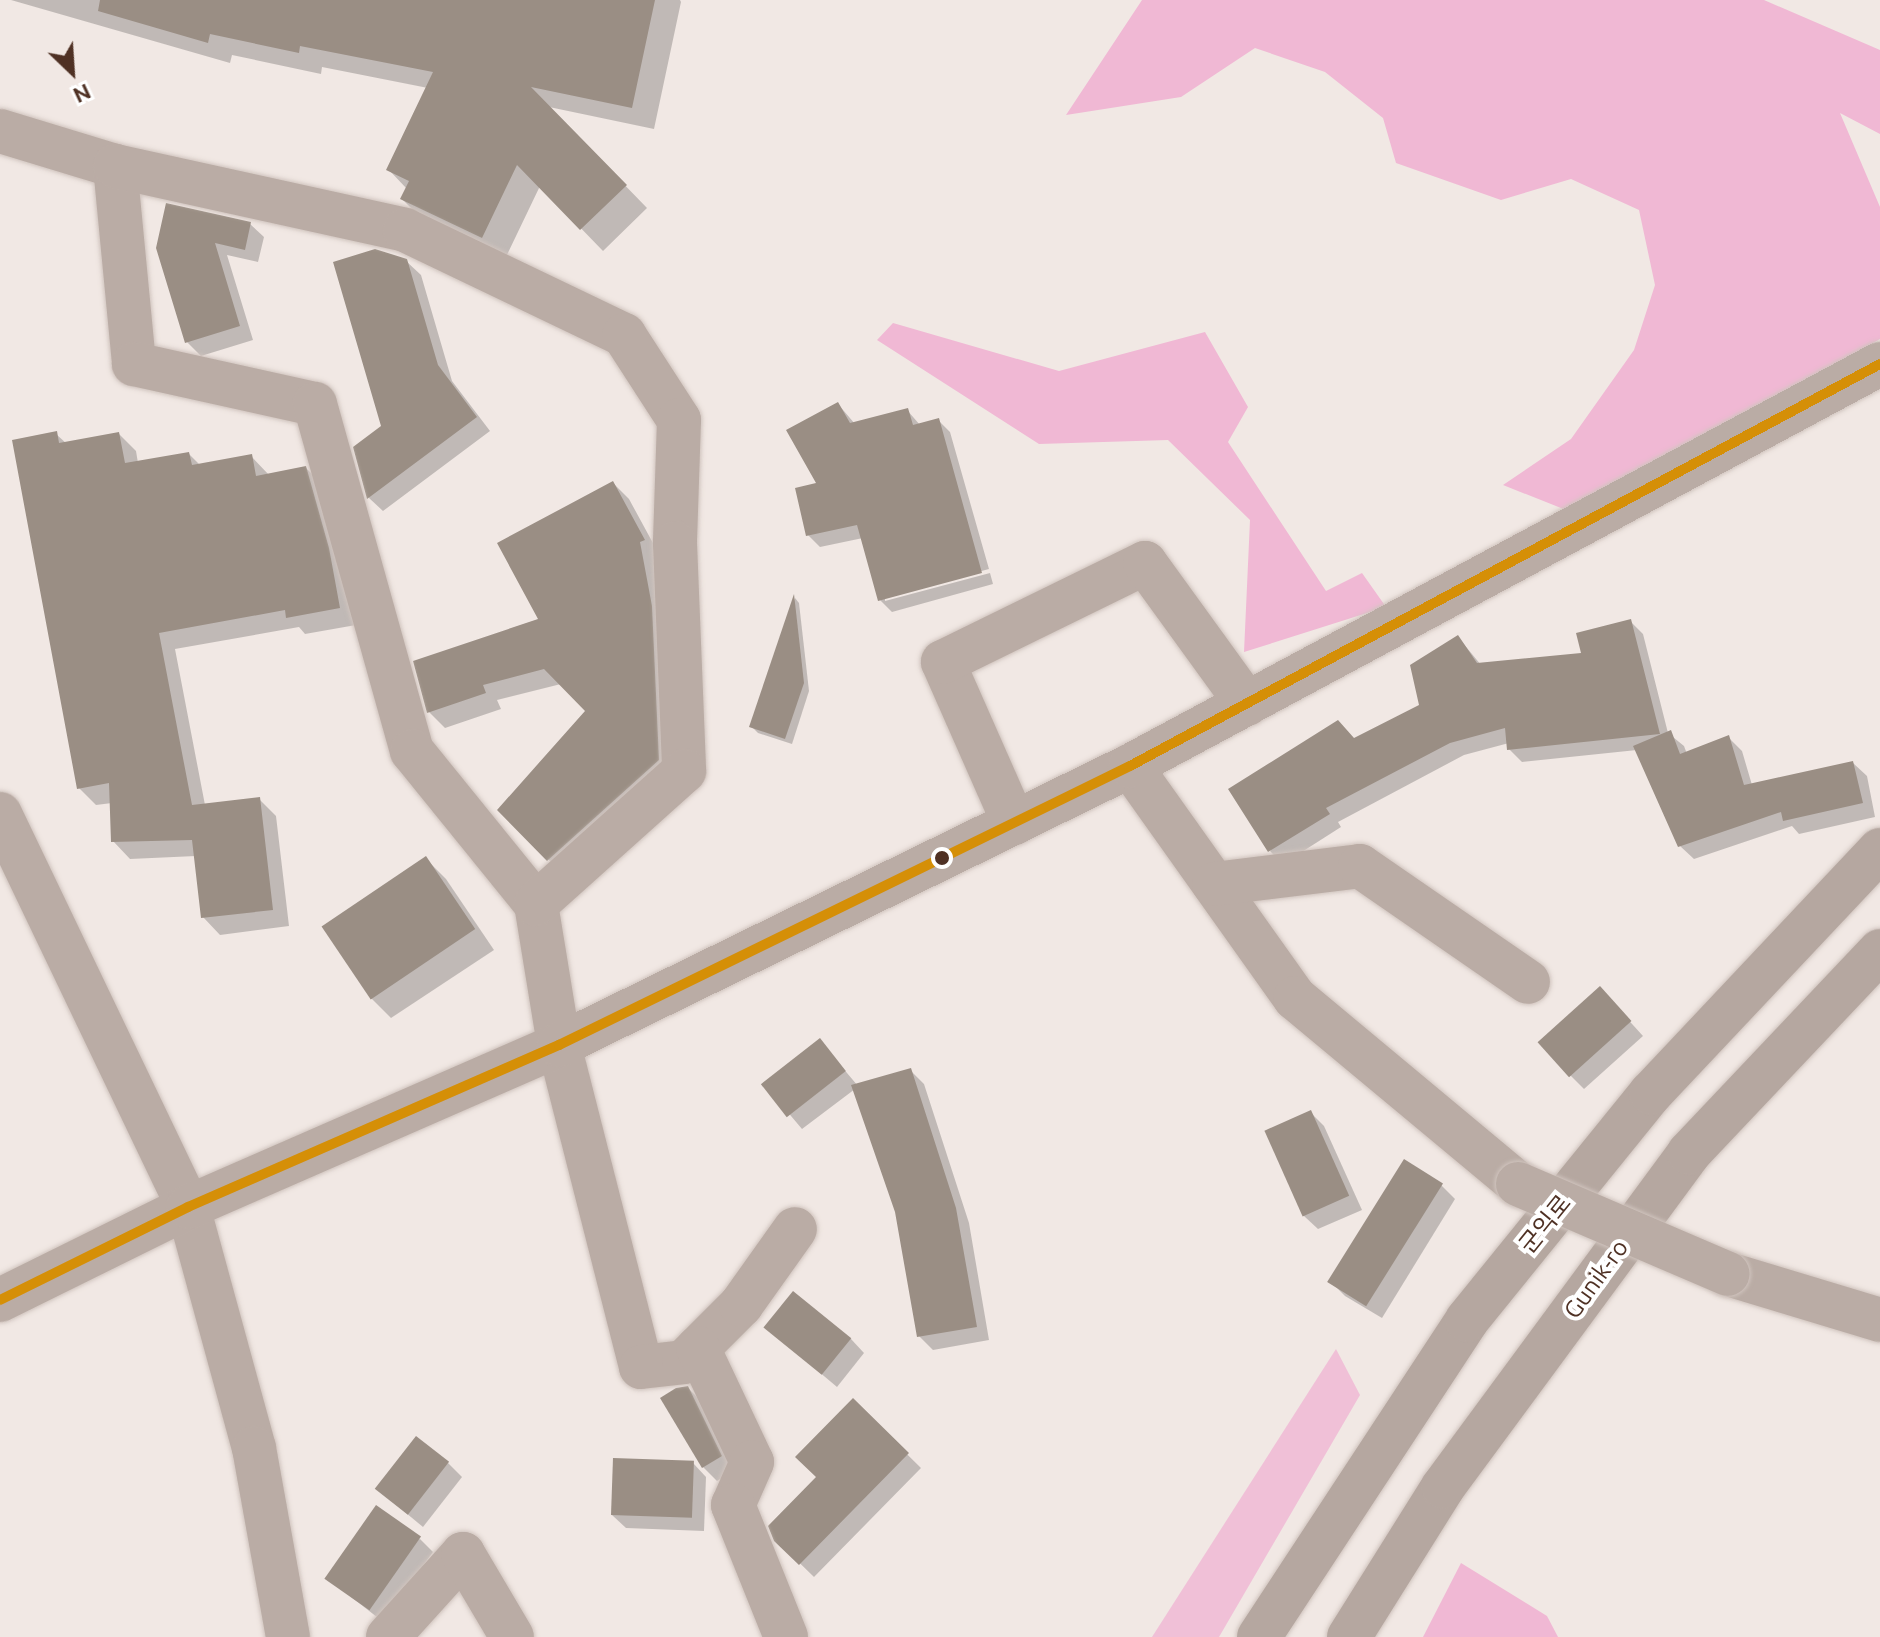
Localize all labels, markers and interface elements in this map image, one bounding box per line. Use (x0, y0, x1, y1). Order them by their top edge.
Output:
north arrow (32, 32, 112, 112)
text: N (70, 79, 95, 109)
unlabelled marker (934, 850, 950, 866)
street label: 군익로 (1513, 1189, 1577, 1259)
street label: Gunik-ro (1558, 1234, 1634, 1324)

